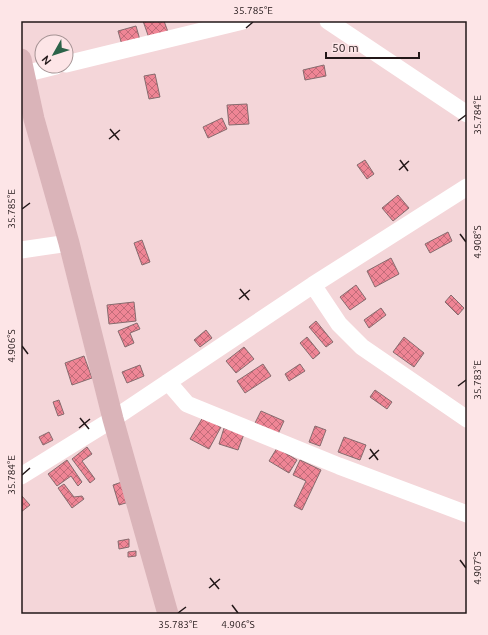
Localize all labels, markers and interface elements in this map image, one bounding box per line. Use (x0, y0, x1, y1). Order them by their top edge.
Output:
text: 35.785°E (233, 5, 273, 16)
north arrow (34, 34, 74, 74)
scale bar (326, 34, 419, 60)
text: 50 m (332, 41, 359, 54)
text: N (39, 53, 53, 67)
text: 35.784°E (472, 95, 483, 135)
text: 35.785°E (6, 189, 17, 229)
text: 4.908°S (472, 225, 483, 259)
text: 4.906°S (6, 329, 17, 363)
text: 35.783°E (472, 360, 483, 400)
text: 35.784°E (6, 455, 17, 495)
text: 4.907°S (472, 551, 483, 585)
text: 35.783°E (158, 619, 198, 630)
text: 4.906°S (221, 619, 255, 630)

